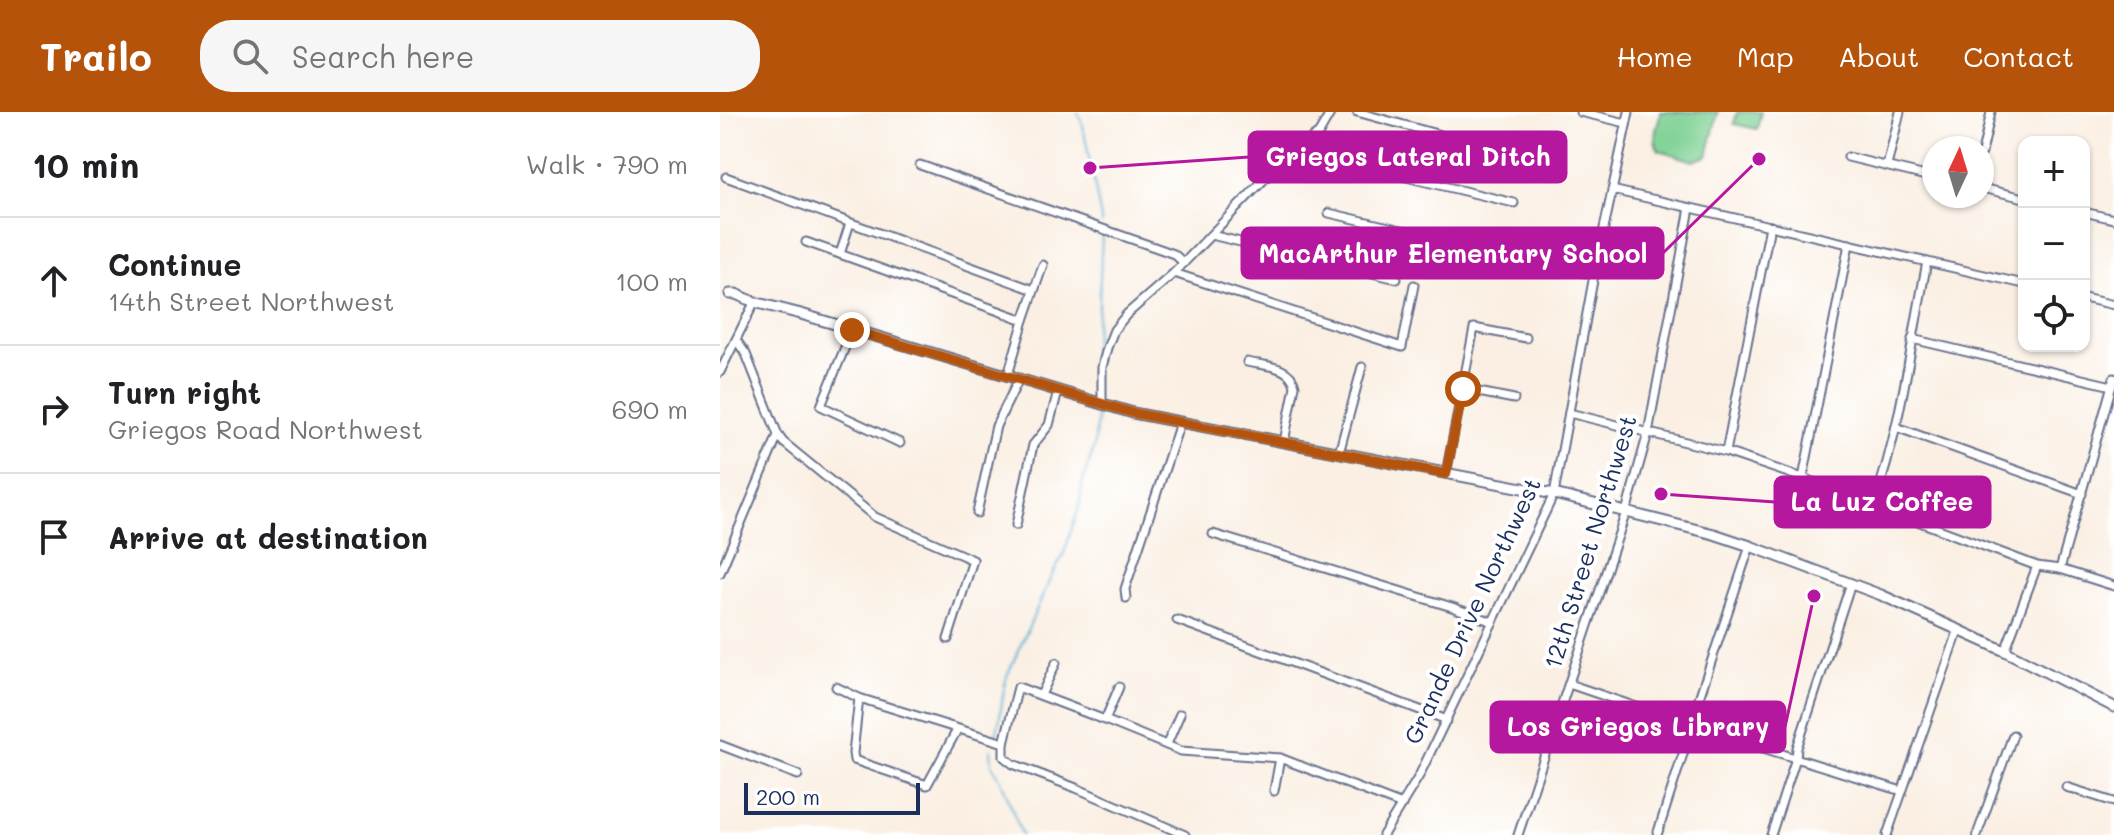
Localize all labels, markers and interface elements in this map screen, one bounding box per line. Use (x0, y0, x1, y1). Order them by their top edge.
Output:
search box (200, 20, 760, 92)
text: Trailo (40, 31, 152, 81)
icon: search (228, 34, 272, 78)
text: Search here (292, 36, 474, 76)
text: Home (1617, 38, 1693, 74)
text: Map (1737, 38, 1794, 74)
text: About (1838, 38, 1919, 74)
text: Contact (1963, 38, 2074, 74)
callout: Griegos Lateral Ditch (1249, 132, 1566, 182)
north arrow (1922, 136, 1994, 208)
map controls (2018, 136, 2090, 352)
button: + (2018, 136, 2090, 208)
text: Griegos Lateral Ditch (1265, 139, 1551, 173)
text: 10 min (32, 142, 139, 187)
text: Walk · 790 m (526, 147, 688, 181)
button: − (2018, 208, 2090, 280)
callout: MacArthur Elementary School (1242, 228, 1663, 278)
text: MacArthur Elementary School (1259, 236, 1647, 270)
text: Continue (108, 244, 241, 284)
icon: ahead (32, 259, 76, 303)
text: 100 m (615, 264, 688, 298)
button: locate (2018, 280, 2090, 352)
text: 14th Street Northwest (108, 284, 395, 318)
route end (834, 312, 870, 348)
route start (1445, 371, 1481, 407)
text: Turn right (108, 372, 261, 412)
icon: right (32, 387, 76, 431)
text: 690 m (612, 392, 688, 426)
street label: 12th Street Northwest (1536, 411, 1643, 672)
text: Griegos Road Northwest (108, 412, 423, 446)
street label: Grande Drive Northwest (1396, 472, 1547, 749)
callout: La Luz Coffee (1775, 477, 1990, 527)
text: La Luz Coffee (1791, 484, 1973, 518)
icon: arrive (32, 515, 76, 559)
text: Arrive at destination (108, 517, 428, 557)
callout: Los Griegos Library (1491, 702, 1785, 752)
text: Los Griegos Library (1507, 709, 1769, 743)
scale bar (744, 779, 920, 815)
text: 200 m (756, 782, 820, 811)

